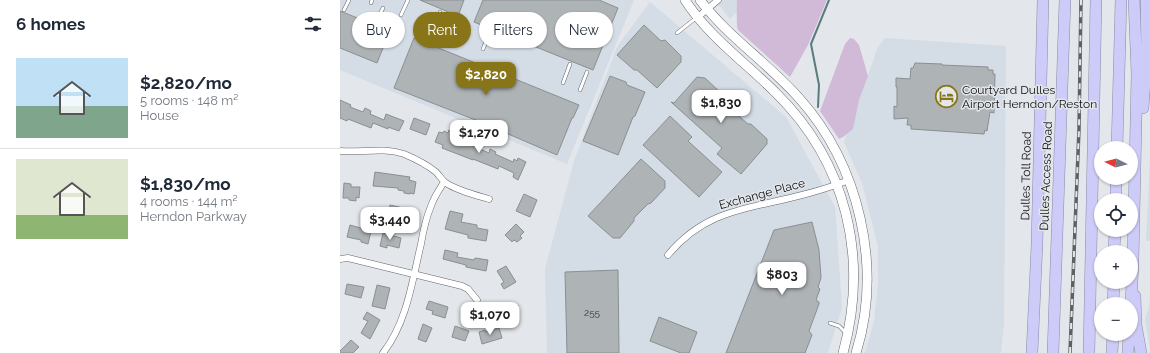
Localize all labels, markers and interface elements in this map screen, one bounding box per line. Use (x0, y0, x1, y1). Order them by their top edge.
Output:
chip: Buy (352, 12, 405, 48)
chip: Rent (413, 12, 471, 48)
chip: Filters (479, 12, 547, 48)
chip: New (555, 12, 613, 48)
icon: filters (302, 13, 324, 35)
text: 6 homes (16, 14, 85, 34)
pin: $2,820 (453, 62, 519, 96)
text: $2,820 (465, 67, 507, 82)
text: $2,820/mo (140, 73, 232, 93)
icon: home (48, 74, 96, 122)
place label: Courtyard Dulles Airport Herndon/Reston (962, 83, 1097, 111)
hotel icon: Courtyard Dulles Airport Herndon/Reston (933, 84, 959, 110)
pin: $1,830 (688, 90, 754, 124)
text: 5 rooms · 148 m² (140, 93, 238, 108)
text: $1,830 (701, 95, 741, 110)
text: House (140, 108, 179, 123)
pin: $1,270 (446, 120, 512, 154)
street label: Dulles Access Road (1037, 121, 1055, 231)
text: $1,270 (459, 125, 499, 140)
street label: Dulles Toll Road (1018, 131, 1034, 221)
north arrow (1094, 141, 1138, 185)
map controls (1094, 141, 1138, 341)
text: $1,830/mo (140, 174, 231, 194)
icon: home (48, 175, 96, 223)
street label: Exchange Place (717, 176, 807, 212)
button: locate (1094, 193, 1138, 237)
text: 4 rooms · 144 m² (140, 194, 238, 209)
pin: $3,440 (357, 207, 423, 241)
text: Herndon Parkway (140, 209, 247, 224)
text: $3,440 (369, 212, 411, 227)
button: + (1094, 245, 1138, 289)
pin: $803 (758, 262, 806, 296)
text: $803 (766, 267, 798, 282)
button: − (1094, 297, 1138, 341)
pin: $1,070 (457, 302, 523, 336)
text: $1,070 (470, 307, 510, 322)
house number: 255 (584, 307, 601, 318)

